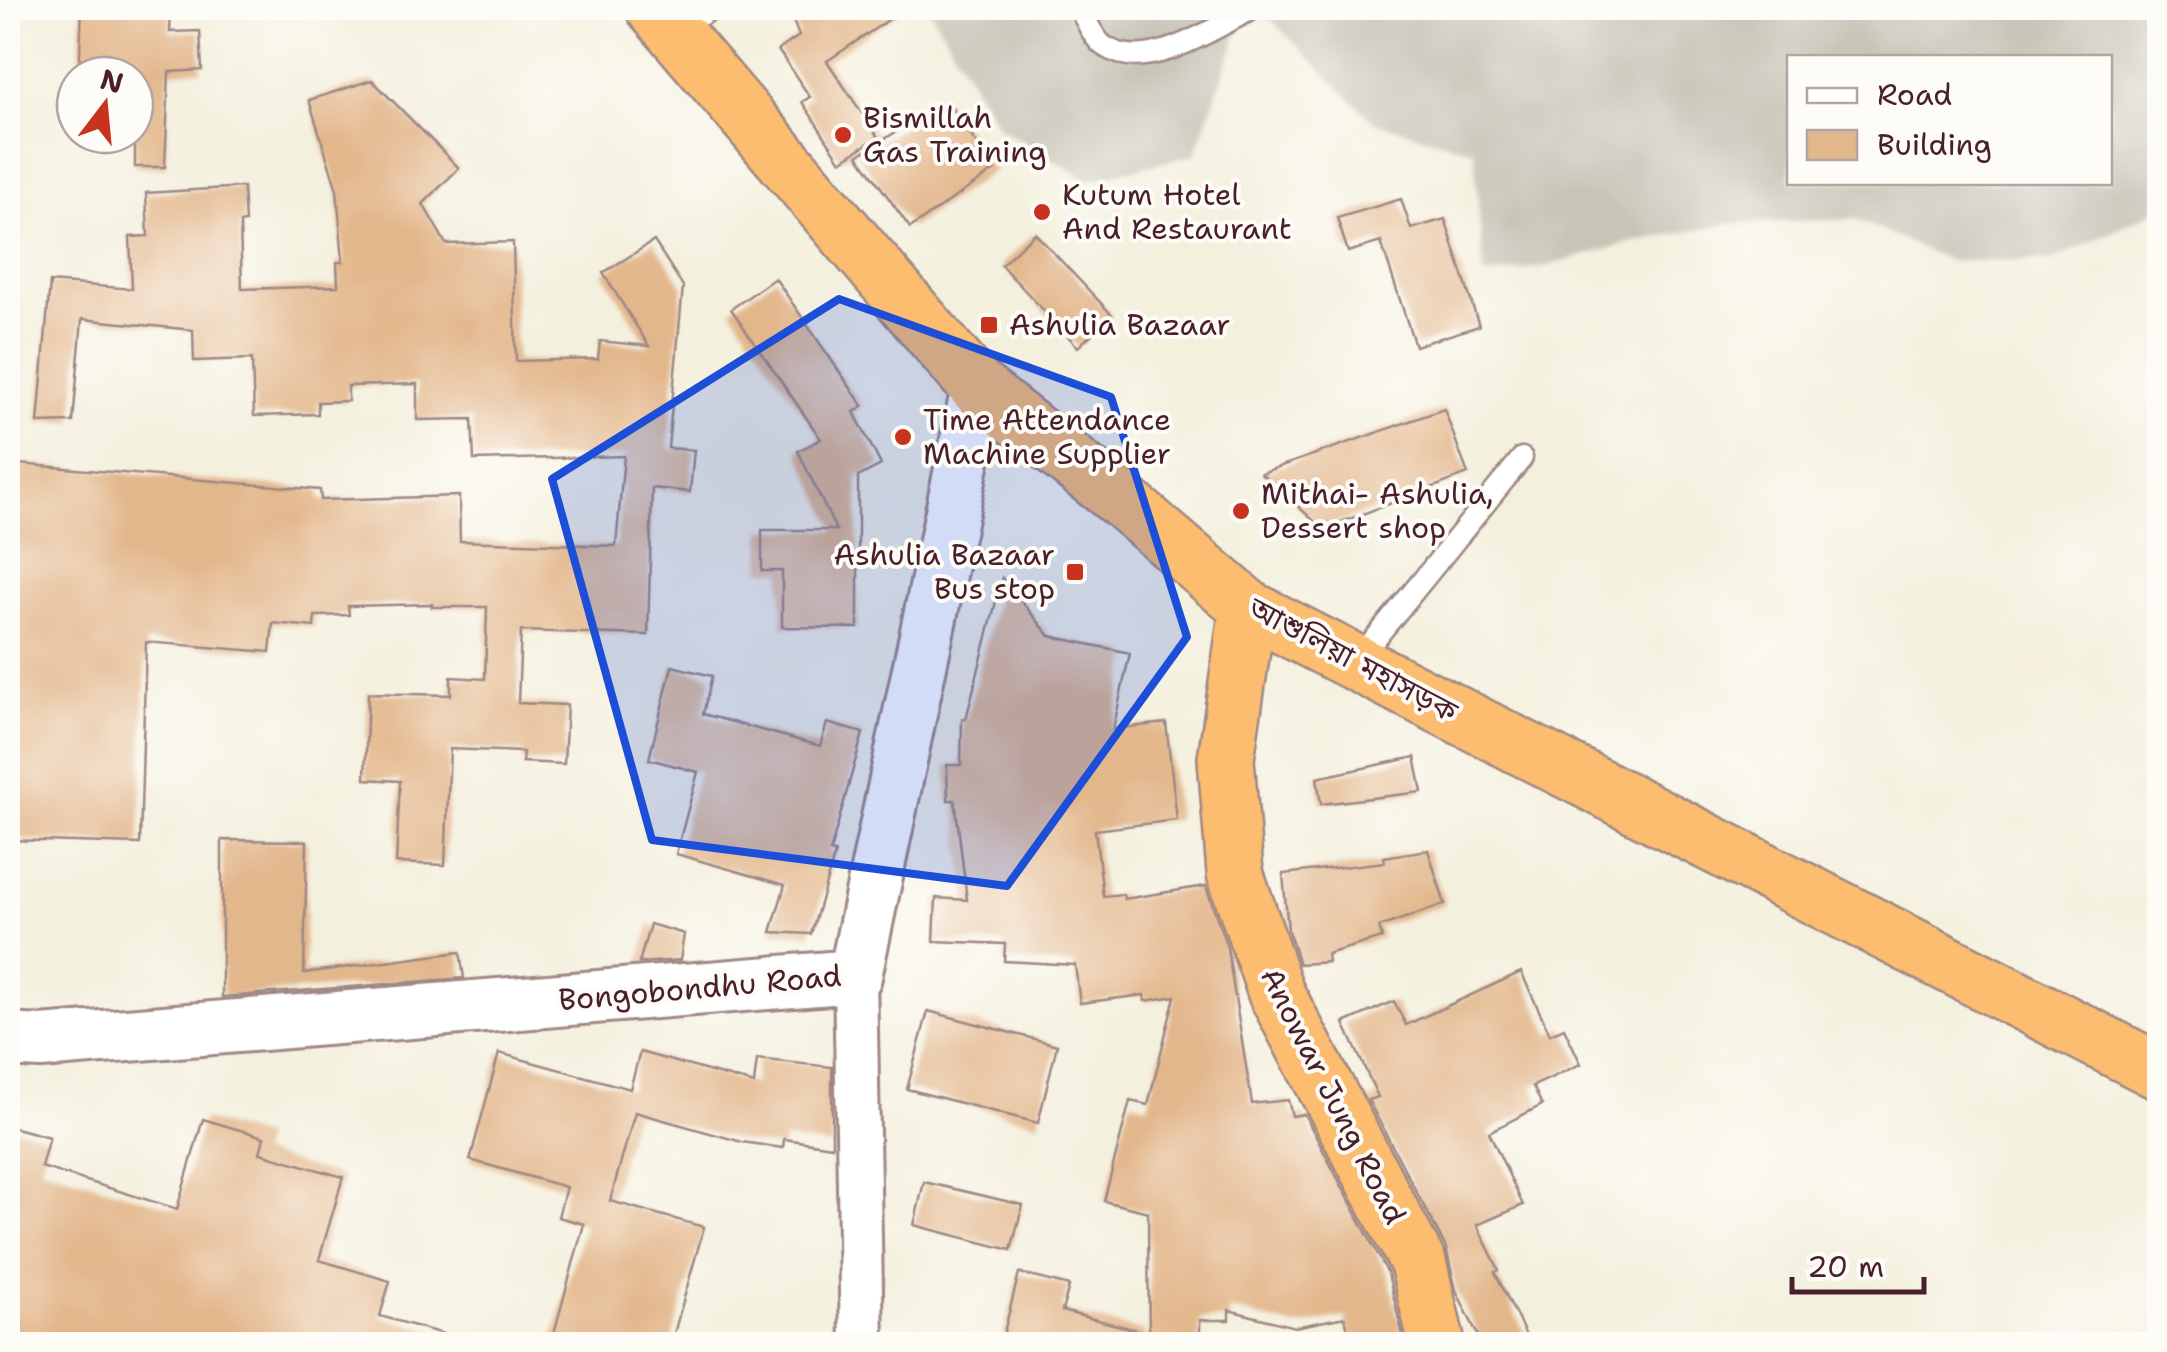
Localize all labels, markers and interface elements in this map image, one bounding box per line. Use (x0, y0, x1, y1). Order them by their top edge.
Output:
north arrow (55, 55, 155, 155)
legend (1787, 55, 2112, 185)
text: N (96, 60, 128, 102)
text: Road (1877, 74, 1952, 115)
place label: Bismillah Gas Training (863, 97, 1047, 172)
marker: Bismillah Gas Training (832, 124, 854, 146)
text: Building (1877, 124, 1992, 165)
place label: Kutum Hotel And Restaurant (1062, 174, 1292, 249)
marker: Kutum Hotel And Restaurant (1031, 201, 1053, 223)
place label: Ashulia Bazaar (1009, 304, 1231, 345)
marker: Ashulia Bazaar (978, 314, 1000, 336)
place label: Time Attendance Machine Supplier (923, 399, 1171, 474)
marker: Time Attendance Machine Supplier (892, 426, 914, 448)
place label: Mithai- Ashulia, Dessert shop (1261, 473, 1494, 548)
marker: Mithai- Ashulia, Dessert shop (1230, 500, 1252, 522)
place label: Ashulia Bazaar Bus stop (833, 534, 1055, 609)
marker: Ashulia Bazaar Bus stop (1064, 561, 1086, 583)
street label: আশুলিয়া মহাসড়ক (1241, 587, 1466, 732)
street label: Bongobondhu Road (557, 955, 843, 1020)
street label: Anowar Jung Road (1251, 960, 1416, 1231)
scale bar (1792, 1232, 1924, 1294)
text: 20 m (1807, 1246, 1884, 1287)

